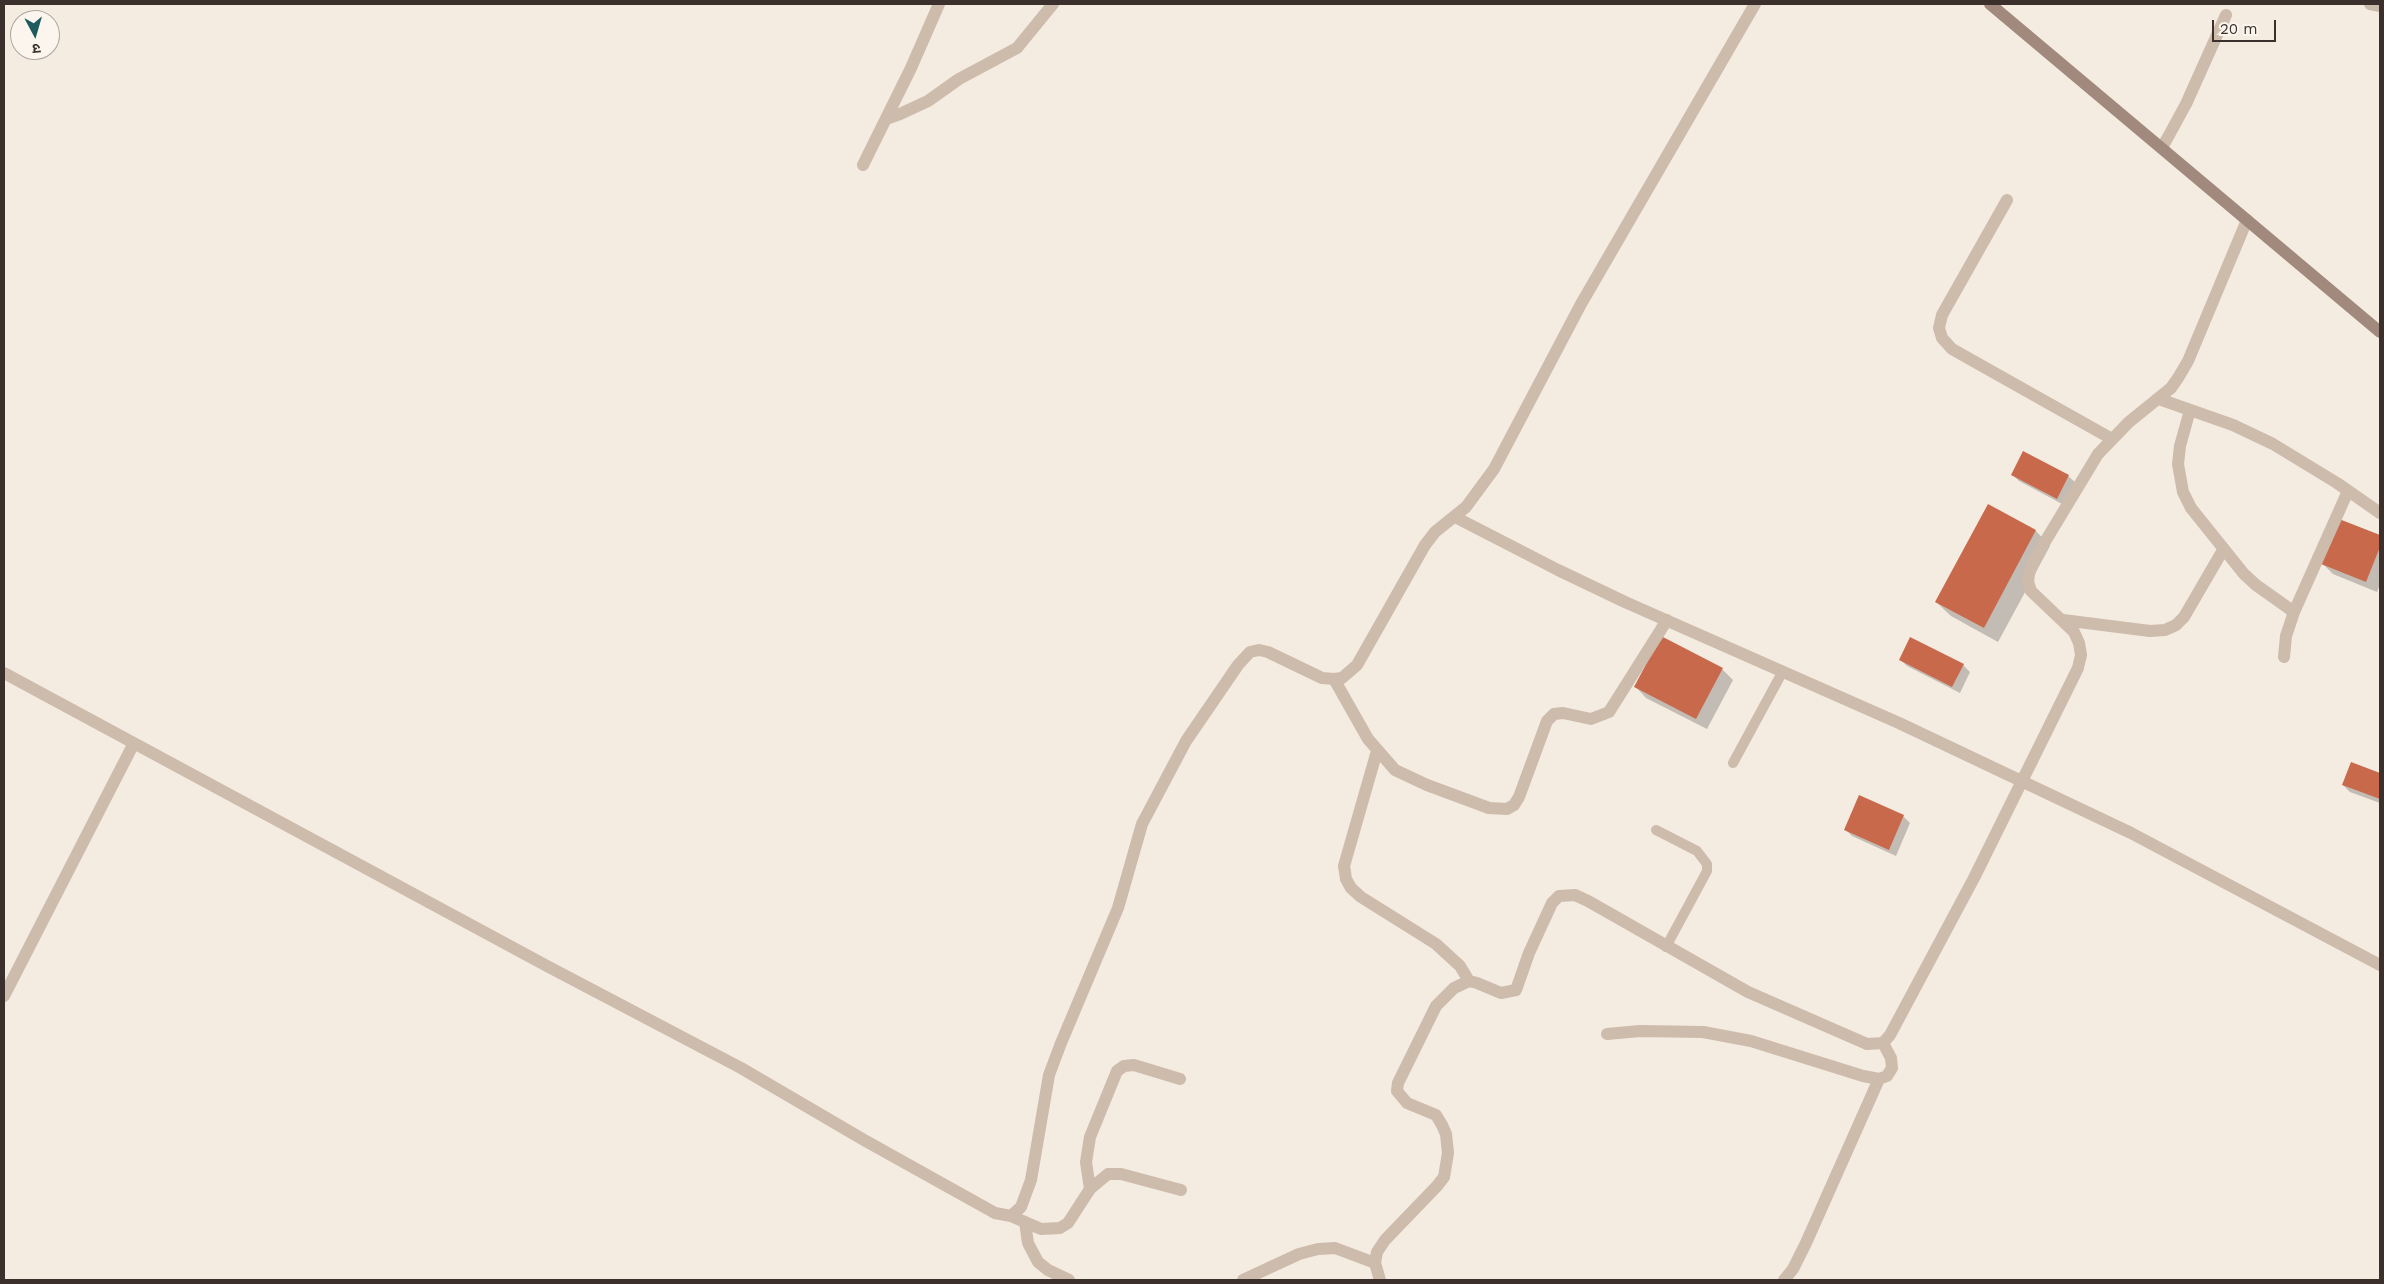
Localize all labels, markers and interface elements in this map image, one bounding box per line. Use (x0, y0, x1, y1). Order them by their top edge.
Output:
north arrow (10, 10, 60, 60)
scale bar (2214, 10, 2278, 42)
text: 20 m (2220, 20, 2258, 38)
text: उ (32, 41, 41, 57)

